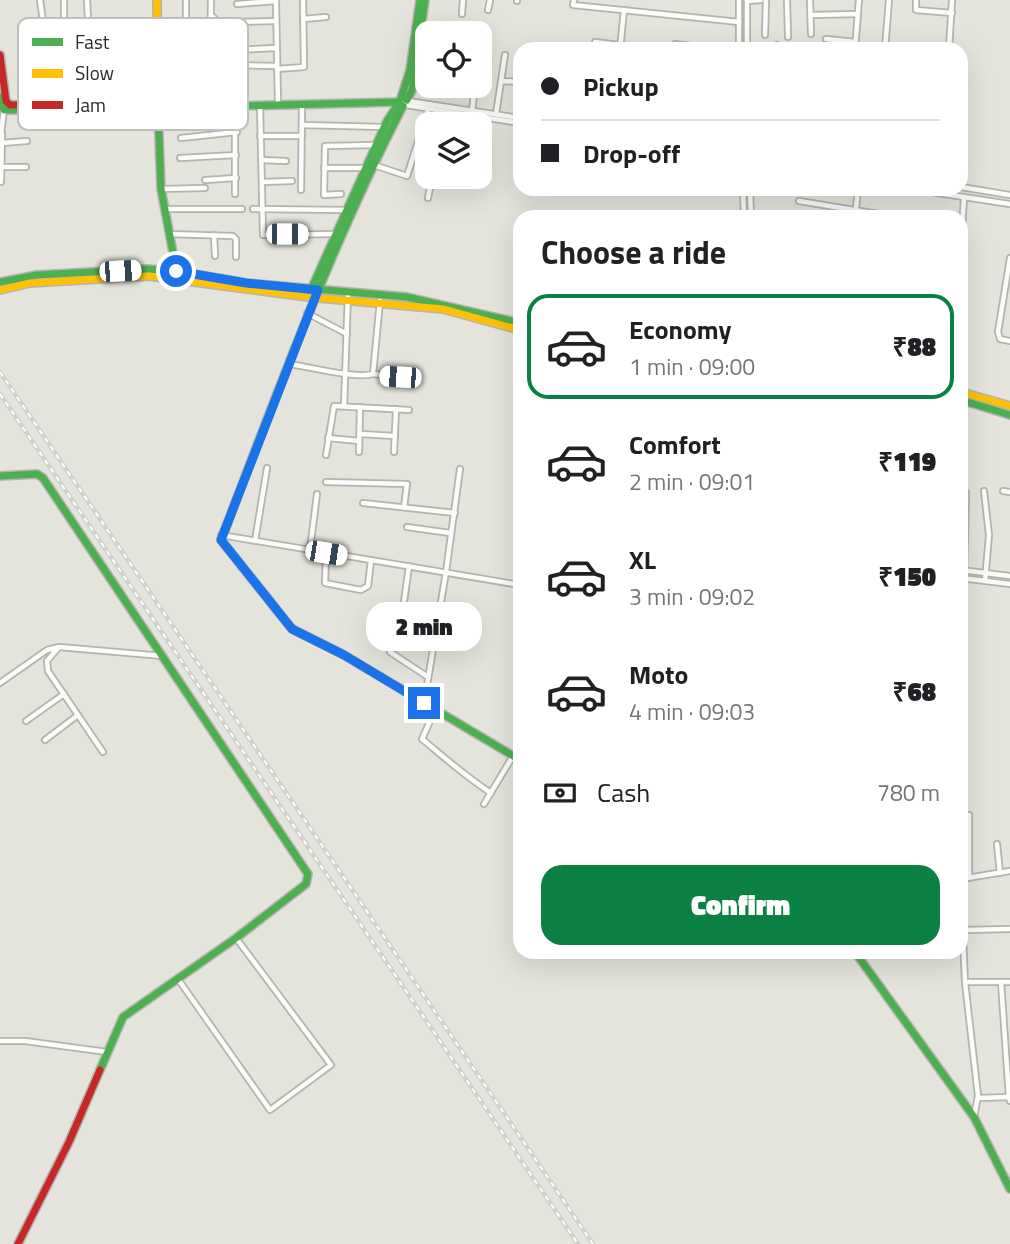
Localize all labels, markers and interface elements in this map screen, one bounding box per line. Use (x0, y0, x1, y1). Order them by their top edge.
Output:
legend (18, 18, 248, 130)
map controls (415, 21, 492, 189)
button: locate (415, 21, 492, 98)
text: Fast (75, 27, 110, 56)
text: Slow (75, 58, 114, 87)
text: Pickup (583, 67, 659, 106)
text: Jam (75, 90, 106, 119)
button: layers (415, 112, 492, 189)
text: Drop-off (583, 134, 680, 173)
car (267, 224, 309, 245)
text: Choose a ride (541, 228, 726, 276)
route start (160, 255, 192, 287)
car (99, 259, 142, 283)
text: Economy (629, 310, 731, 349)
icon: car (545, 315, 608, 378)
text: ₹88 (893, 327, 936, 366)
text: 1 min · 09:00 (629, 349, 755, 384)
car (379, 365, 422, 389)
text: Comfort (629, 425, 721, 464)
icon: car (545, 430, 608, 493)
text: ₹119 (878, 442, 936, 481)
text: 2 min · 09:01 (629, 464, 755, 499)
car (304, 539, 349, 567)
text: XL (629, 540, 656, 579)
icon: car (545, 545, 608, 608)
text: ₹150 (878, 557, 936, 596)
text: 3 min · 09:02 (629, 579, 755, 614)
callout: 2 min (366, 602, 482, 650)
text: 2 min (395, 609, 453, 644)
text: Moto (629, 655, 688, 694)
icon: car (545, 660, 608, 723)
text: ₹68 (893, 672, 936, 711)
route end (408, 687, 440, 719)
text: 4 min · 09:03 (629, 694, 755, 729)
text: Cash (597, 773, 650, 812)
icon: cash (541, 774, 579, 812)
text: 780 m (877, 775, 940, 810)
button: Confirm (541, 865, 940, 945)

